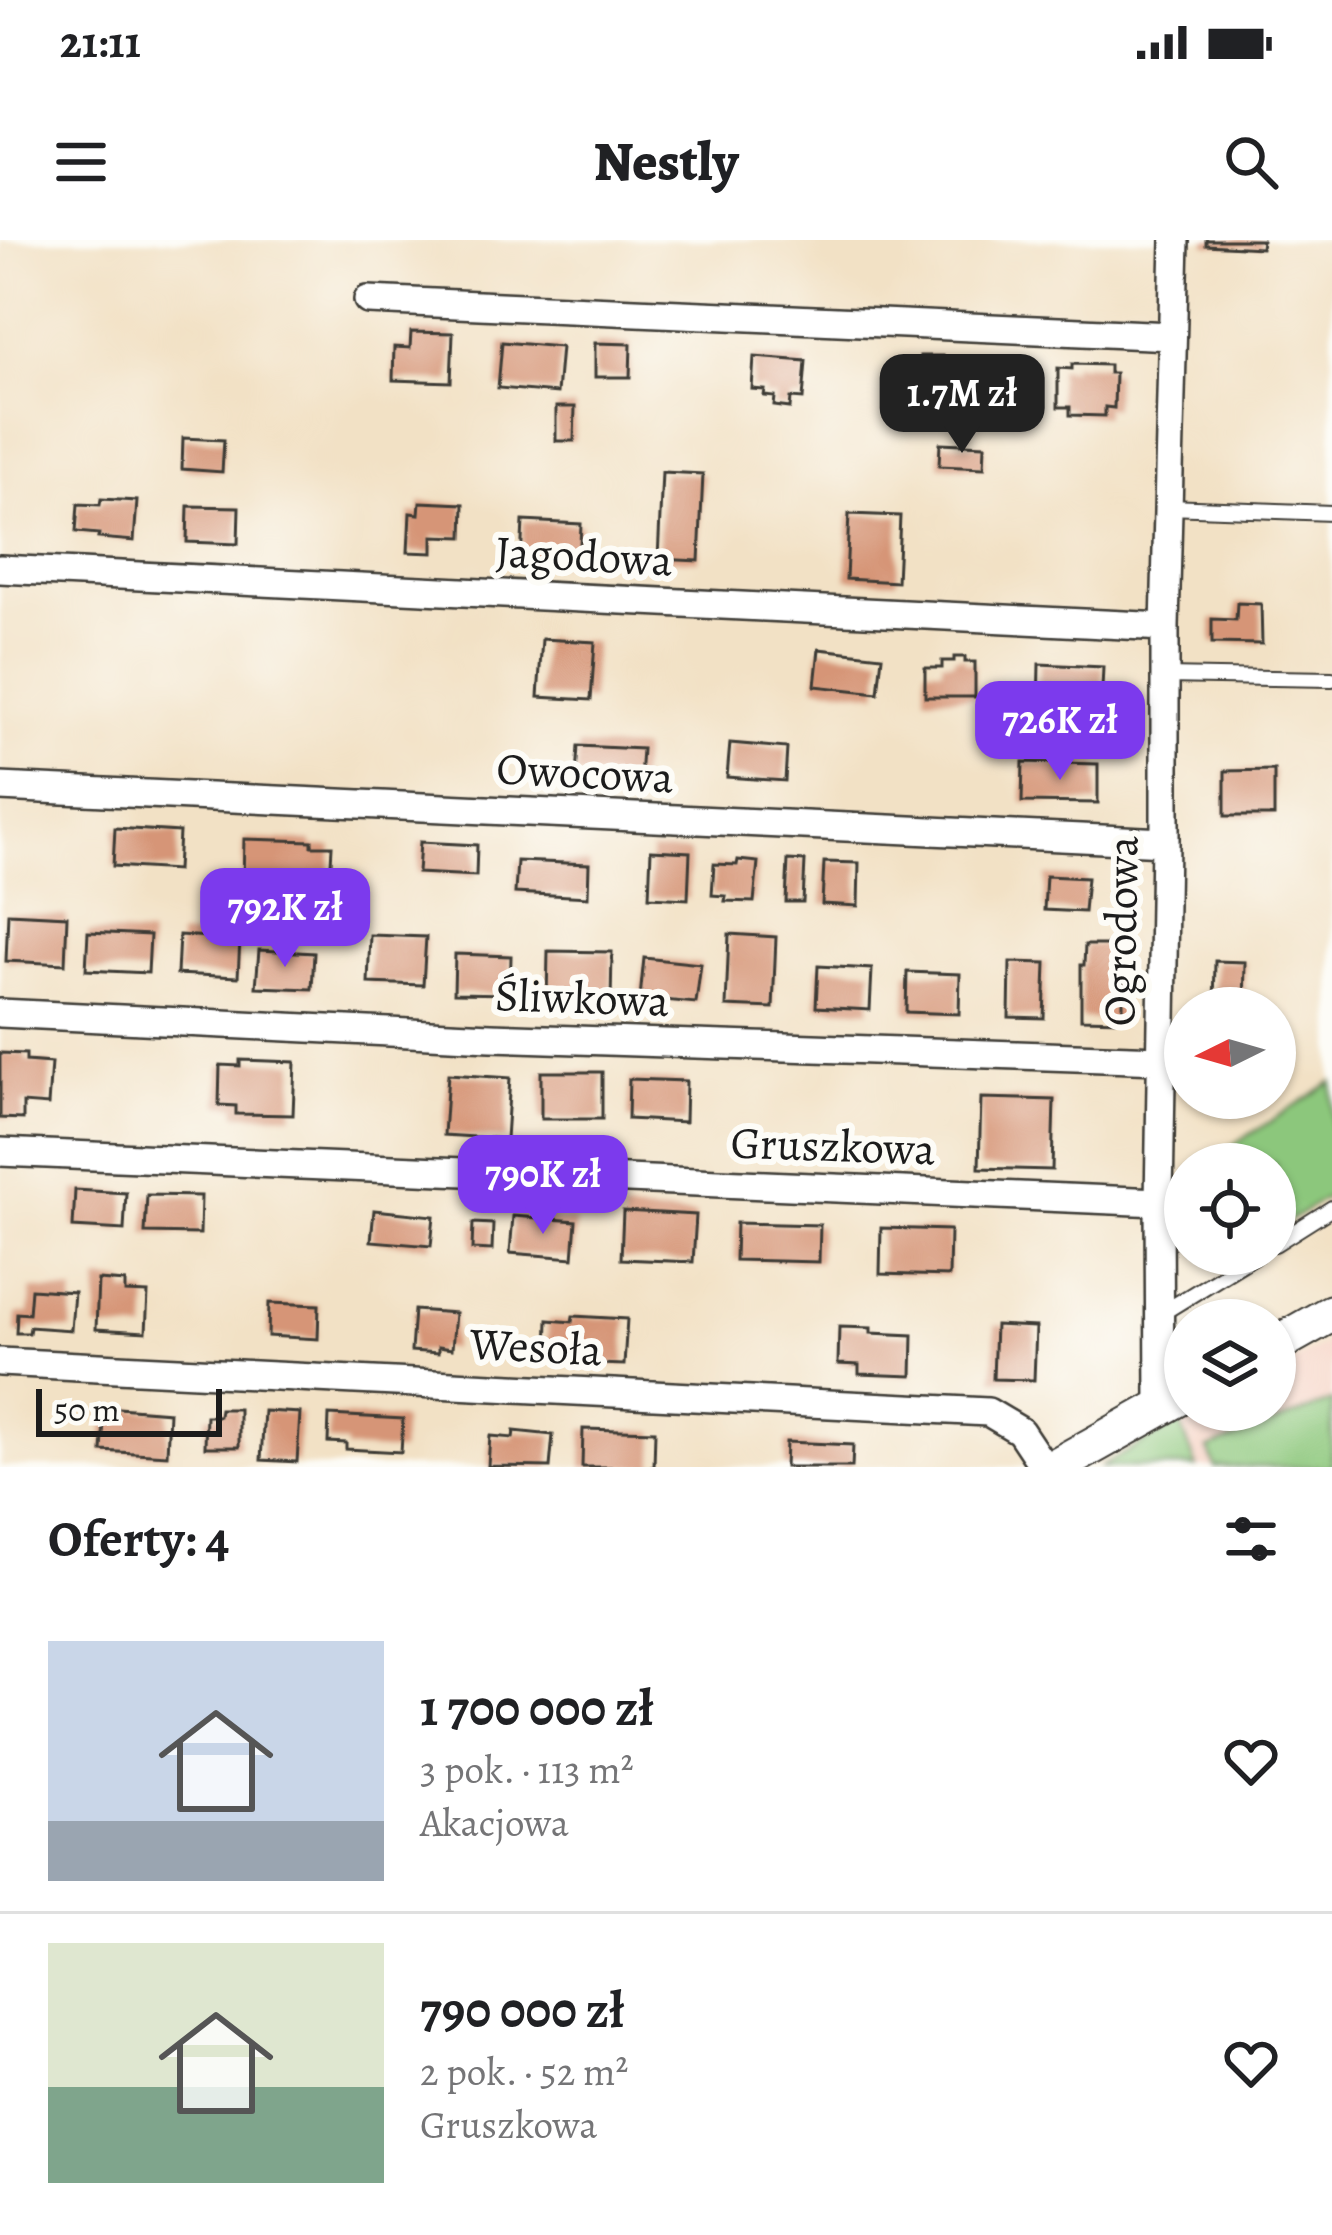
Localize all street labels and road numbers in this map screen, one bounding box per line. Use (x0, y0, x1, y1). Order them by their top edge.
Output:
street label: Jagodowa (494, 520, 674, 592)
street label: Owocowa (495, 737, 675, 809)
street label: Ogrodowa (1088, 835, 1154, 1027)
street label: Śliwkowa (494, 964, 670, 1032)
street label: Gruszkowa (730, 1111, 936, 1181)
street label: Wesoła (467, 1313, 604, 1381)

